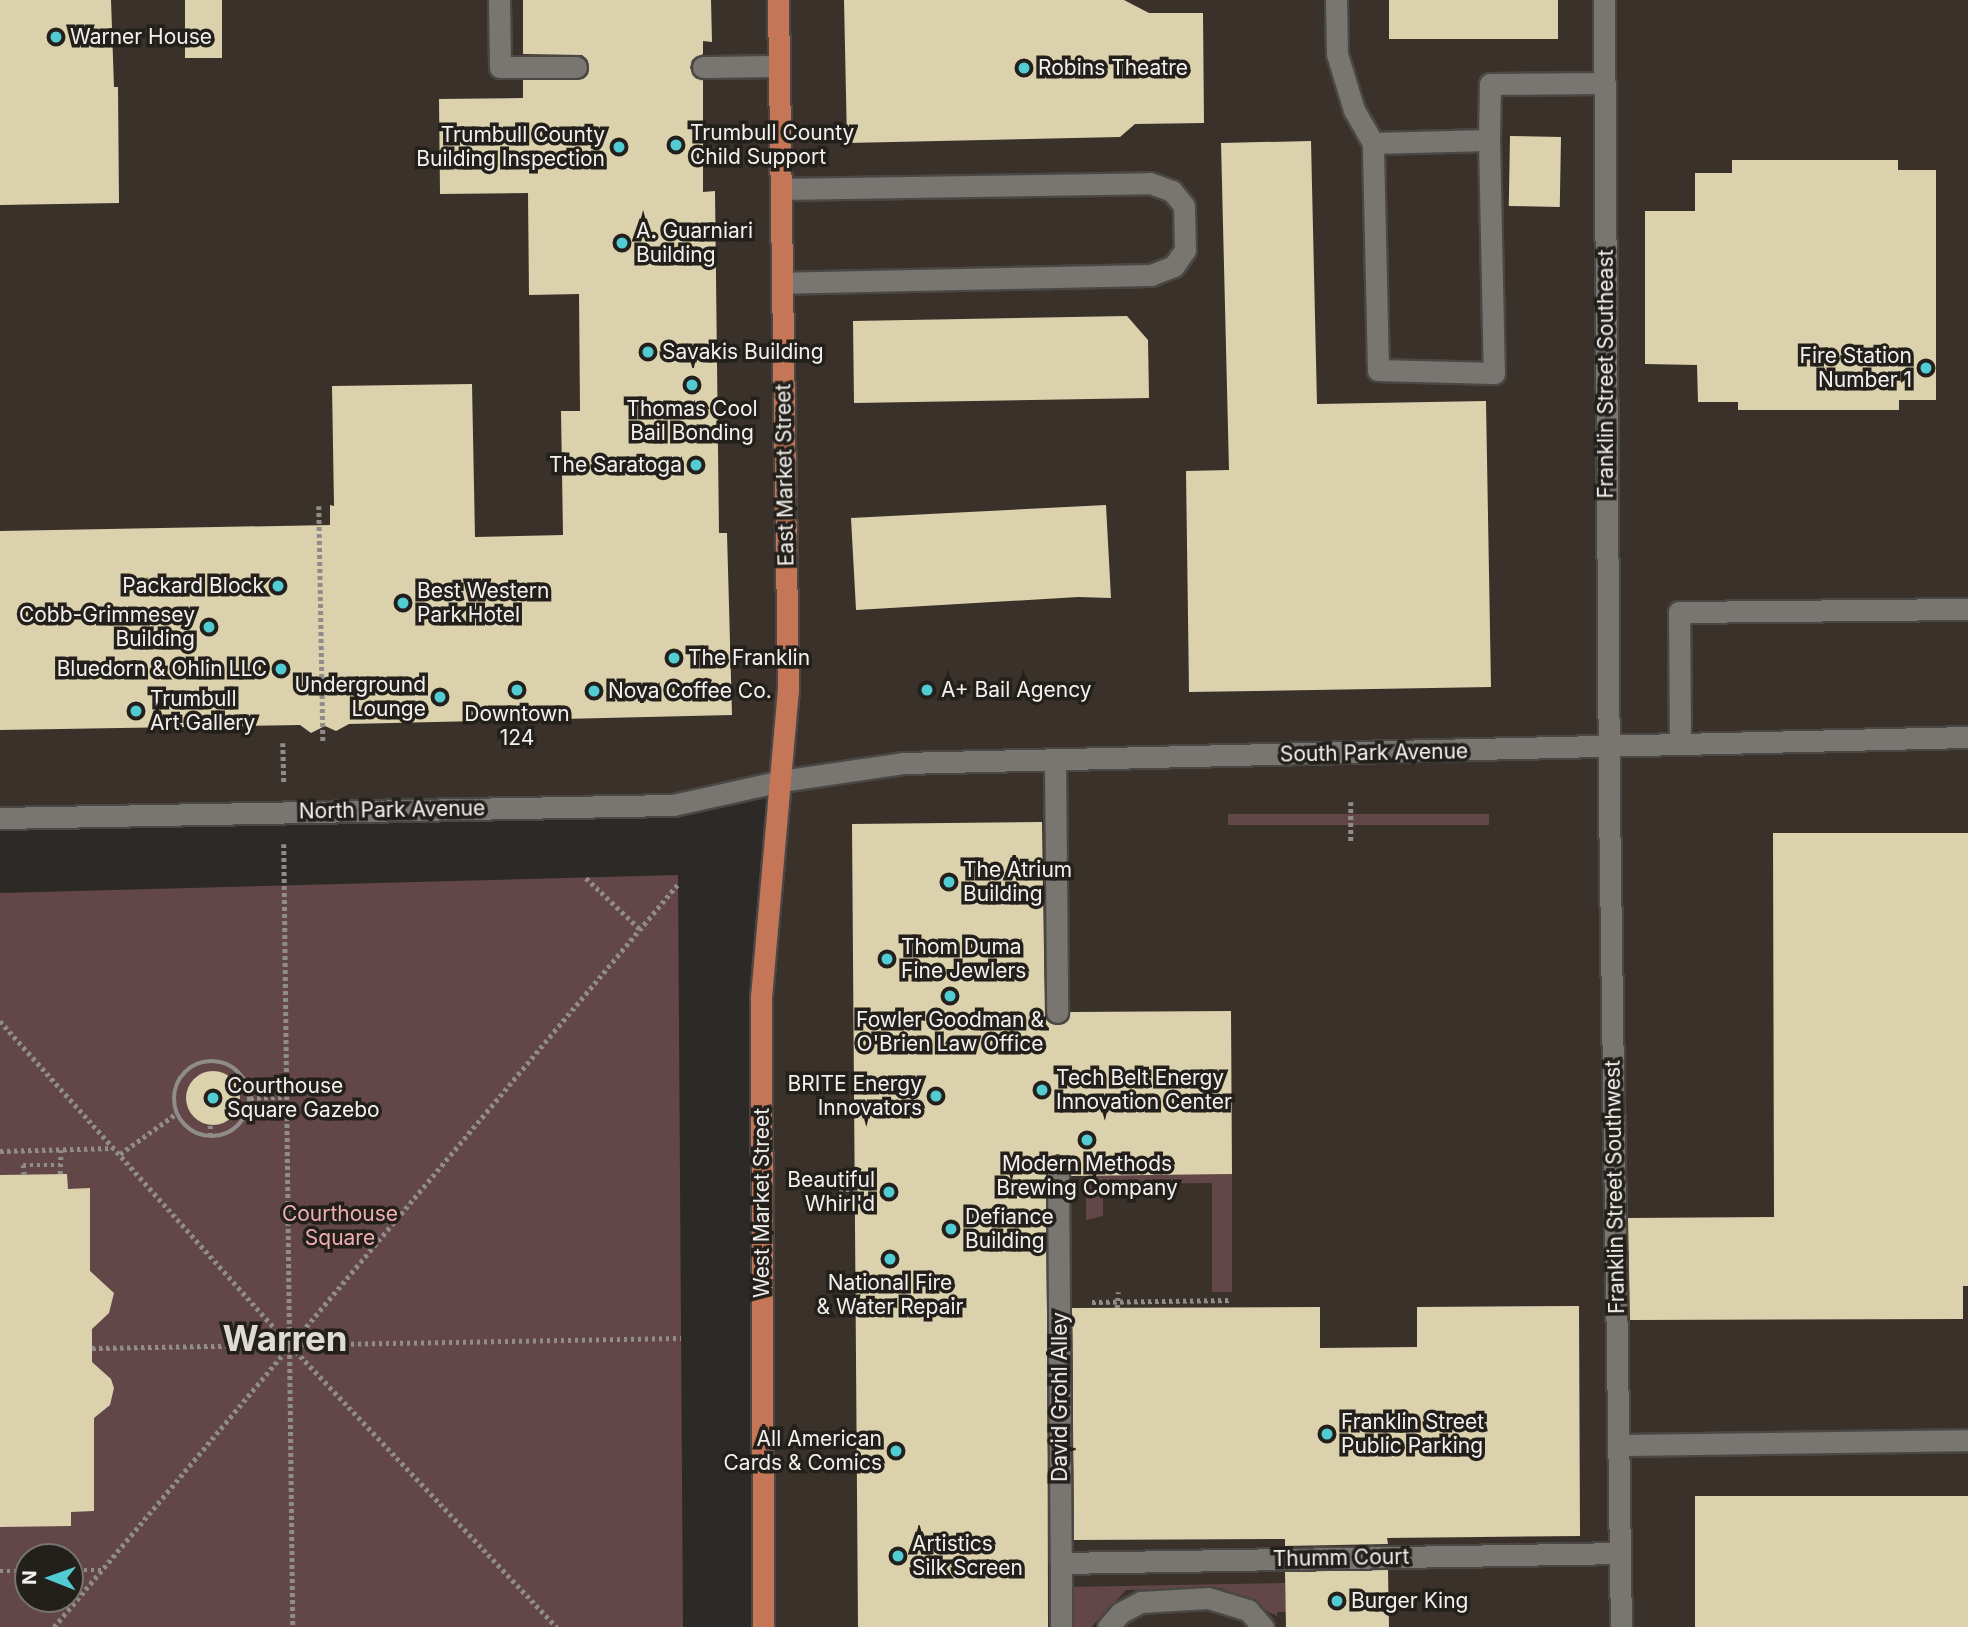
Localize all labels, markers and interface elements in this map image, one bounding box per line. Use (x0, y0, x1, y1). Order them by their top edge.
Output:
place label: Warner House (70, 24, 212, 50)
marker: Warner House (48, 29, 64, 45)
place label: Robins Theatre (1038, 55, 1188, 81)
marker: Robins Theatre (1016, 60, 1032, 76)
place label: Trumbull County Child Support (690, 120, 854, 170)
place label: Trumbull County Building Inspection (416, 122, 605, 172)
marker: Trumbull County Child Support (668, 137, 684, 153)
marker: Trumbull County Building Inspection (611, 139, 627, 155)
place label: A. Guarniari Building (636, 218, 753, 268)
marker: A. Guarniari Building (614, 235, 630, 251)
street label: Franklin Street Southeast (1593, 249, 1619, 499)
place label: Savakis Building (662, 339, 824, 365)
place label: Fire Station Number 1 (1800, 343, 1912, 393)
marker: Savakis Building (640, 344, 656, 360)
marker: Fire Station Number 1 (1918, 360, 1934, 376)
marker: Thomas Cool Bail Bonding (684, 377, 700, 393)
street label: East Market Street (771, 383, 799, 567)
place label: Thomas Cool Bail Bonding (626, 396, 758, 446)
place label: The Saratoga (549, 452, 682, 478)
marker: The Saratoga (688, 457, 704, 473)
place label: Packard Block (122, 573, 264, 599)
marker: Packard Block (270, 578, 286, 594)
place label: Best Western Park Hotel (417, 578, 549, 628)
marker: Best Western Park Hotel (395, 595, 411, 611)
place label: Cobb-Grimmesey Building (19, 602, 195, 652)
marker: Cobb-Grimmesey Building (201, 619, 217, 635)
place label: The Franklin (688, 645, 810, 671)
marker: The Franklin (666, 650, 682, 666)
place label: Bluedorn & Ohlin LLC (57, 656, 267, 682)
marker: Bluedorn & Ohlin LLC (273, 661, 289, 677)
place label: Underground Lounge (295, 672, 426, 722)
place label: A+ Bail Agency (941, 677, 1092, 703)
place label: Nova Coffee Co. (608, 678, 772, 704)
marker: Downtown 124 (509, 682, 525, 698)
marker: A+ Bail Agency (919, 682, 935, 698)
marker: Nova Coffee Co. (586, 683, 602, 699)
place label: Trumbull Art Gallery (150, 686, 255, 736)
marker: Underground Lounge (432, 689, 448, 705)
place label: Downtown 124 (464, 701, 570, 751)
marker: Trumbull Art Gallery (128, 703, 144, 719)
street label: South Park Avenue (1280, 739, 1468, 767)
street label: North Park Avenue (299, 796, 485, 824)
place label: The Atrium Building (963, 857, 1072, 907)
marker: The Atrium Building (941, 874, 957, 890)
place label: Thom Duma Fine Jewlers (901, 934, 1026, 984)
marker: Thom Duma Fine Jewlers (879, 951, 895, 967)
marker: Fowler Goodman & O'Brien Law Office (942, 988, 958, 1004)
place label: Fowler Goodman & O'Brien Law Office (856, 1007, 1044, 1057)
street label: Franklin Street Southwest (1600, 1060, 1630, 1314)
place label: Tech Belt Energy Innovation Center (1056, 1065, 1232, 1115)
place label: BRITE Energy Innovators (788, 1071, 922, 1121)
place label: Courthouse Square Gazebo (227, 1073, 380, 1123)
marker: Tech Belt Energy Innovation Center (1034, 1082, 1050, 1098)
marker: BRITE Energy Innovators (928, 1088, 944, 1104)
marker: Courthouse Square Gazebo (205, 1090, 221, 1106)
street label: West Market Street (749, 1108, 775, 1298)
marker: Modern Methods Brewing Company (1079, 1132, 1095, 1148)
place label: Modern Methods Brewing Company (996, 1151, 1178, 1201)
place label: Beautiful Whirl'd (787, 1167, 875, 1217)
marker: Beautiful Whirl'd (881, 1184, 897, 1200)
park label: Courthouse Square (282, 1201, 398, 1251)
place label: Defiance Building (965, 1204, 1054, 1254)
marker: Defiance Building (943, 1221, 959, 1237)
marker: National Fire & Water Repair (882, 1251, 898, 1267)
place label: National Fire & Water Repair (817, 1270, 963, 1320)
street label: David Grohl Alley (1047, 1312, 1073, 1482)
district label: Warren (222, 1317, 348, 1359)
place label: Franklin Street Public Parking (1341, 1409, 1484, 1459)
place label: All American Cards & Comics (724, 1426, 882, 1476)
marker: Franklin Street Public Parking (1319, 1426, 1335, 1442)
marker: All American Cards & Comics (888, 1443, 904, 1459)
place label: Artistics Silk Screen (912, 1531, 1023, 1581)
north arrow (14, 1543, 84, 1613)
street label: Thumm Court (1273, 1544, 1409, 1572)
marker: Artistics Silk Screen (890, 1548, 906, 1564)
text: N (18, 1570, 41, 1585)
place label: Burger King (1351, 1588, 1468, 1614)
marker: Burger King (1329, 1593, 1345, 1609)

